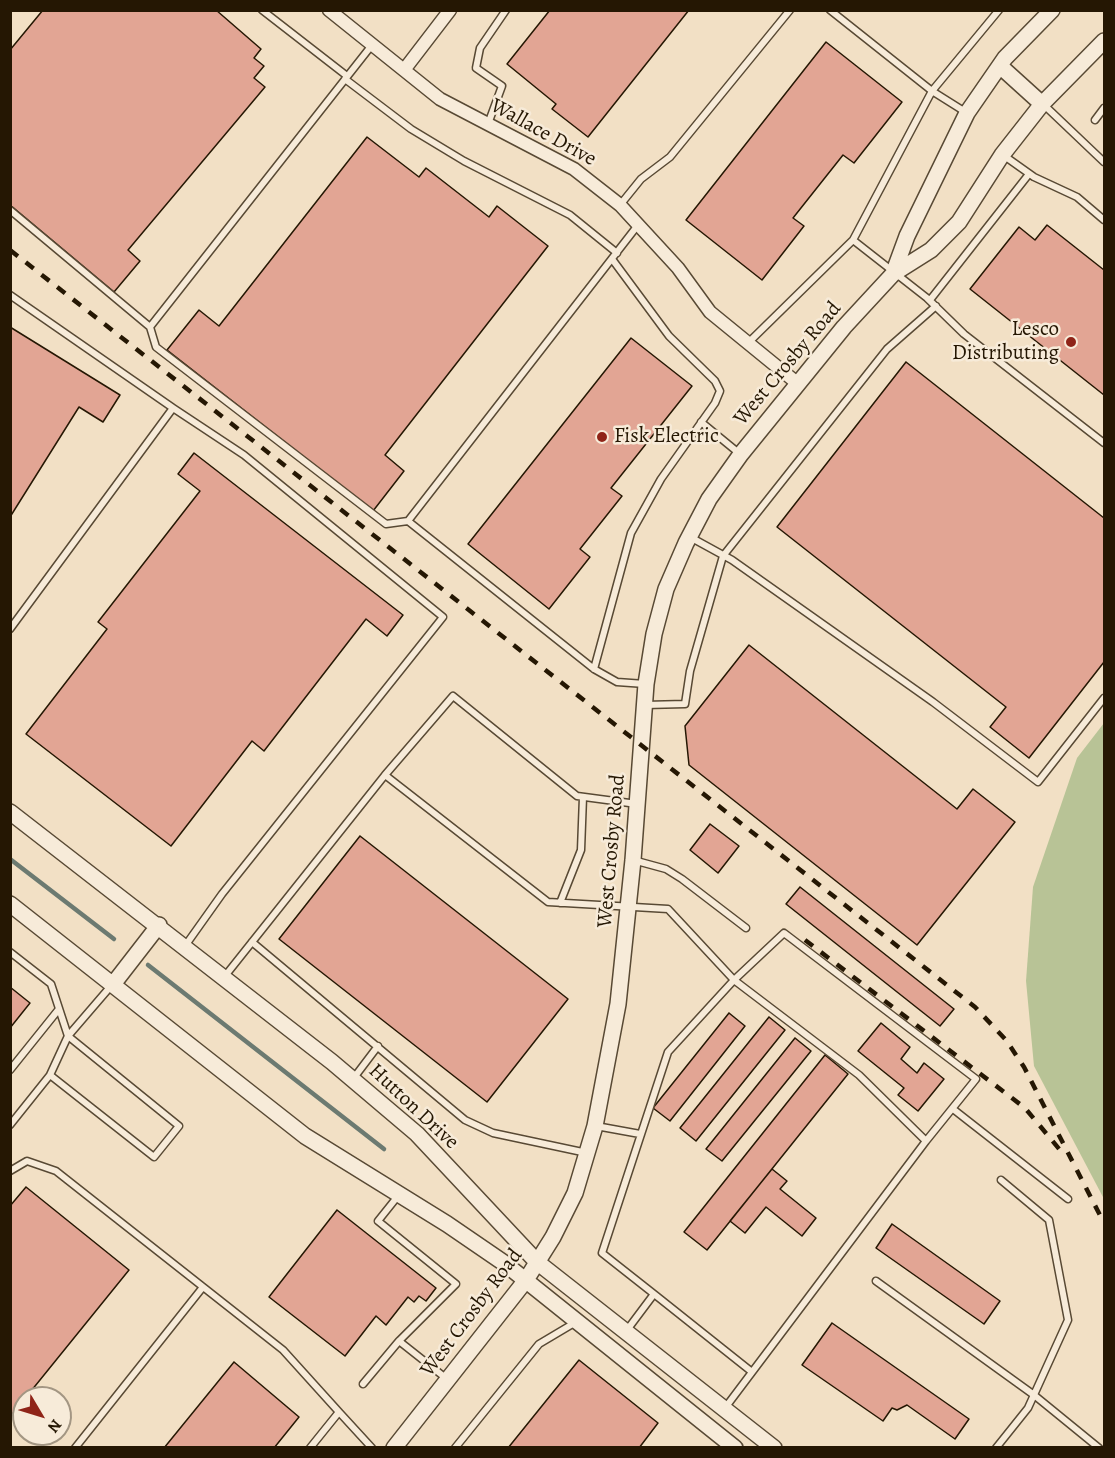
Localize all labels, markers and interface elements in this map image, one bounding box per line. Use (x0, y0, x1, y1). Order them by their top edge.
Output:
street label: Wallace Drive (486, 94, 600, 172)
street label: West Crosby Road (729, 297, 847, 431)
place label: Lesco Distributing (952, 317, 1059, 367)
marker: Lesco Distributing (1064, 335, 1078, 349)
place label: Fisk Electric (614, 424, 719, 450)
marker: Fisk Electric (595, 430, 609, 444)
street label: West Crosby Road (593, 773, 631, 929)
street label: Hutton Drive (363, 1059, 463, 1155)
street label: West Crosby Road (416, 1244, 528, 1382)
north arrow (12, 1386, 72, 1446)
text: N (42, 1414, 67, 1437)

